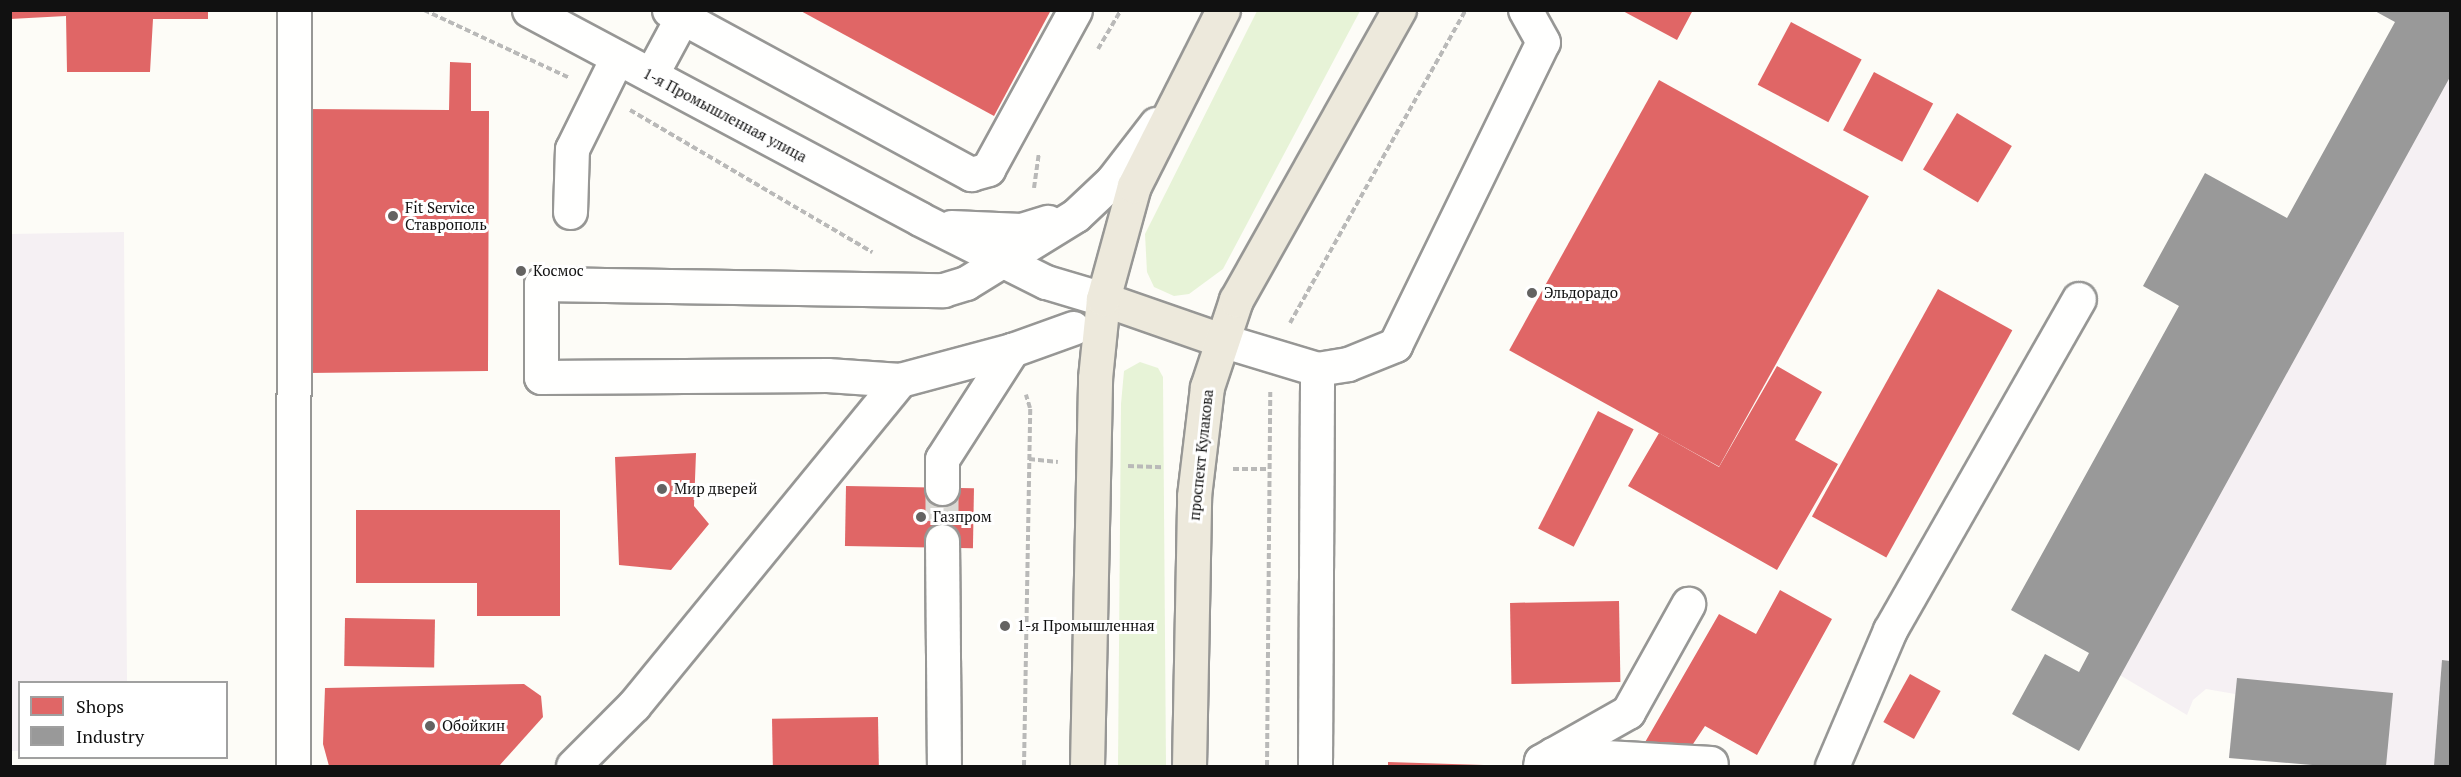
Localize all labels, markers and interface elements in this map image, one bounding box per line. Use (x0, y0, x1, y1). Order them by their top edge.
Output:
street label: 1-я Промышленная улица (640, 64, 810, 166)
place label: Fit Service Ставрополь (405, 198, 487, 233)
marker: Fit Service Ставрополь (386, 209, 400, 223)
place label: Космос (533, 262, 584, 280)
marker: Космос (514, 264, 528, 278)
place label: Эльдорадо (1544, 284, 1618, 302)
marker: Эльдорадо (1525, 286, 1539, 300)
street label: проспект Кулакова (1185, 388, 1217, 522)
place label: Мир дверей (674, 480, 758, 498)
marker: Мир дверей (655, 482, 669, 496)
place label: Газпром (933, 508, 992, 526)
marker: Газпром (914, 510, 928, 524)
place label: 1-я Промышленная (1017, 617, 1155, 635)
marker: 1-я Промышленная (998, 619, 1012, 633)
legend (18, 681, 228, 759)
text: Shops (76, 694, 124, 718)
place label: Обойкин (442, 717, 505, 735)
marker: Обойкин (423, 719, 437, 733)
text: Industry (76, 724, 144, 748)

